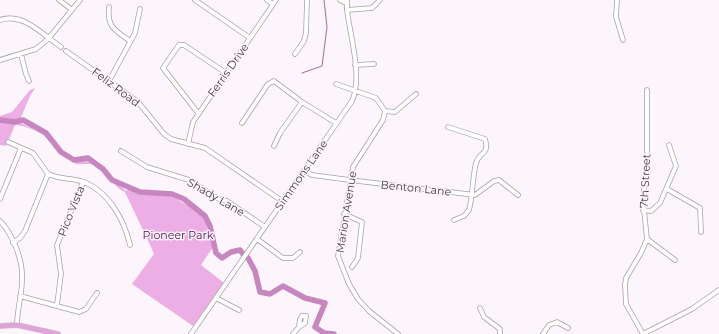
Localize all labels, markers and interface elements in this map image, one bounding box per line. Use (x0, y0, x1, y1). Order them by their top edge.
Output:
street label: Ferris Drive (204, 40, 252, 99)
street label: Feliz Road (89, 64, 143, 110)
street label: Simmons Lane (272, 137, 331, 213)
street label: 7th Street (637, 153, 653, 209)
street label: Marion Avenue (333, 170, 359, 254)
street label: Shady Lane (185, 175, 248, 219)
street label: Benton Lane (380, 177, 452, 199)
street label: Pico Vista (55, 184, 87, 238)
park label: Pioneer Park (143, 228, 214, 242)

